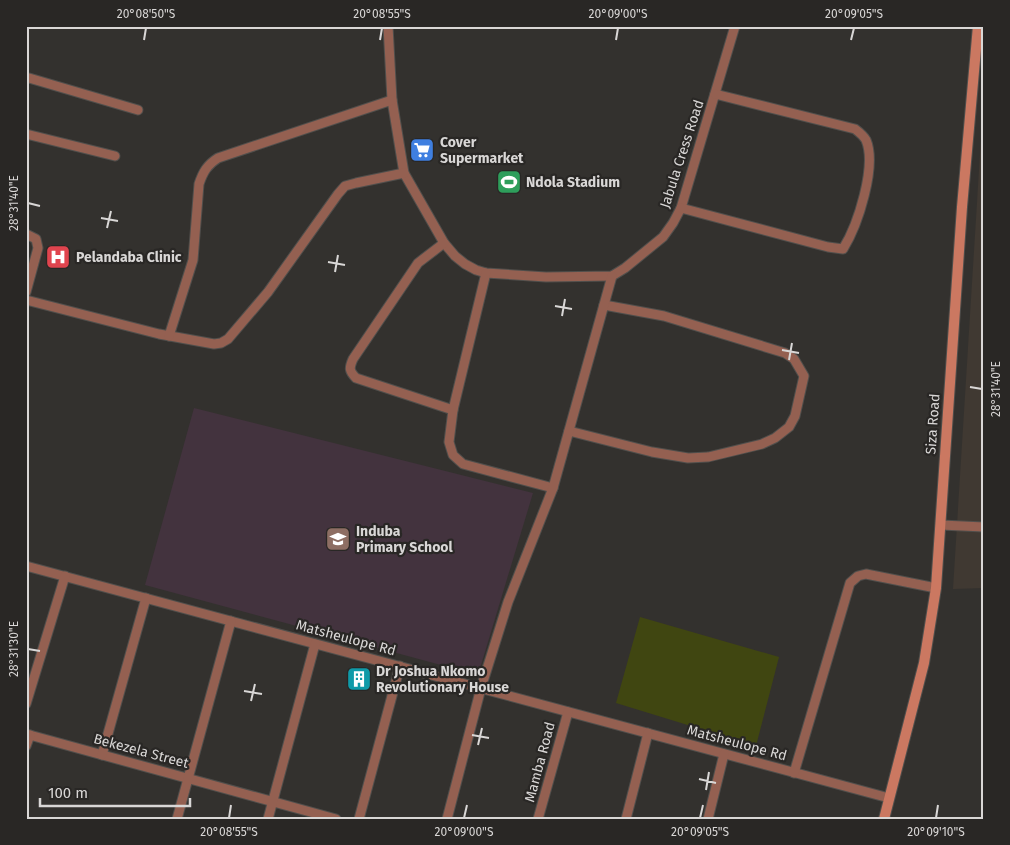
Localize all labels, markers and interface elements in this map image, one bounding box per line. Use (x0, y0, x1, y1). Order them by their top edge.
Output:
text: 20°08'50"S (117, 7, 176, 21)
text: 20°08'55"S (353, 7, 411, 21)
text: 20°09'00"S (589, 7, 648, 21)
text: 20°09'05"S (825, 7, 883, 21)
street label: Jabula Cress Road (656, 98, 708, 210)
place label: Cover Supermarket (440, 134, 524, 167)
supermarket icon: Cover Supermarket (409, 137, 435, 163)
sports icon: Ndola Stadium (496, 169, 522, 195)
place label: Ndola Stadium (526, 174, 620, 191)
text: 28°31'40"E (7, 175, 21, 231)
hospital icon: Pelandaba Clinic (45, 244, 71, 270)
place label: Pelandaba Clinic (76, 249, 182, 266)
text: 28°31'40"E (989, 361, 1003, 417)
street label: Siza Road (922, 393, 944, 455)
place label: Induba Primary School (356, 523, 454, 556)
school or university icon: Induba Primary School (325, 526, 351, 552)
street label: Matsheulope Rd (294, 617, 398, 659)
text: 28°31'30"E (7, 621, 21, 677)
place label: Dr Joshua Nkomo Revolutionary House (376, 663, 509, 696)
building icon: Dr Joshua Nkomo Revolutionary House (346, 666, 372, 692)
street label: Mamba Road (521, 720, 559, 804)
street label: Matsheulope Rd (685, 722, 789, 764)
street label: Bekezela Street (92, 730, 191, 772)
scale bar (40, 775, 190, 807)
text: 100 m (48, 784, 88, 802)
text: 20°08'55"S (200, 825, 258, 839)
text: 20°09'00"S (435, 825, 494, 839)
text: 20°09'05"S (671, 825, 729, 839)
text: 20°09'10"S (907, 825, 965, 839)

